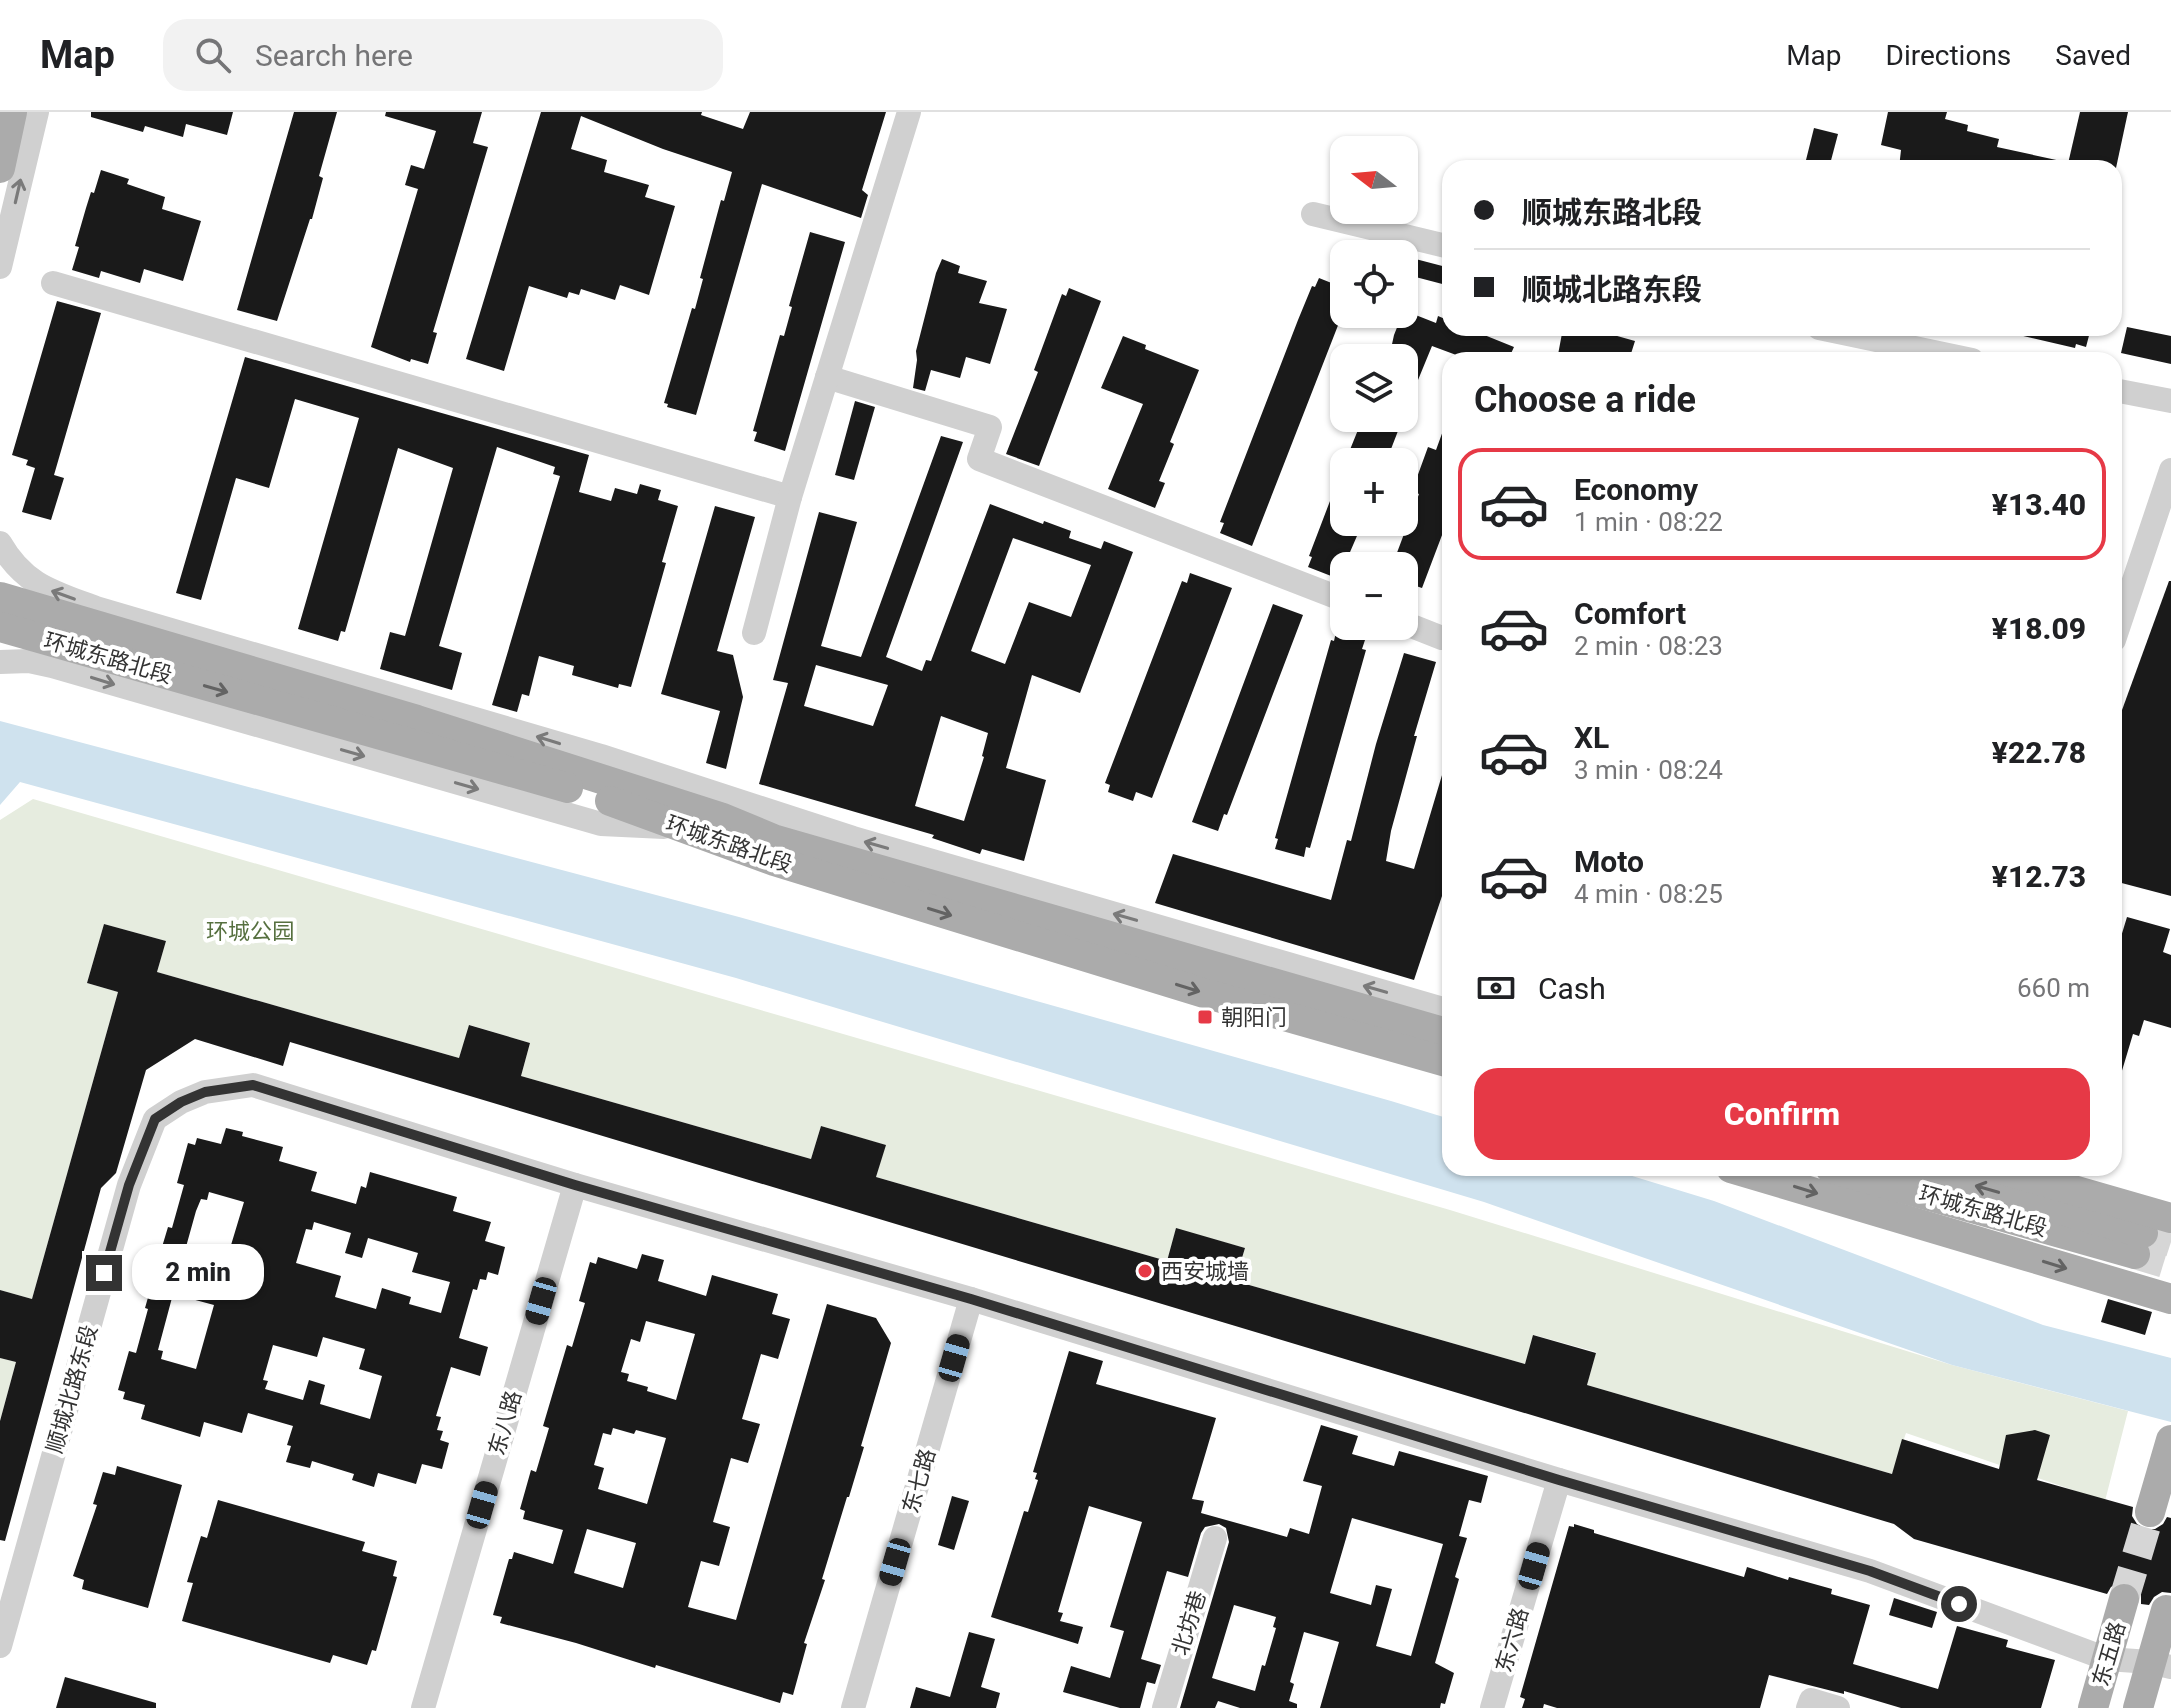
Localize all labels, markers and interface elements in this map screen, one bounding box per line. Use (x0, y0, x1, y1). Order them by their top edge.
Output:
search box (163, 19, 723, 91)
text: Map (40, 33, 115, 77)
icon: search (191, 33, 235, 77)
text: Search here (255, 38, 413, 73)
text: Map (1786, 39, 1842, 72)
text: Directions (1886, 39, 2011, 72)
text: Saved (2055, 39, 2131, 72)
north arrow (1330, 136, 1418, 224)
map controls (1330, 136, 1418, 640)
one-way arrow (11, 179, 26, 205)
text: 顺城东路北段 (1522, 195, 1702, 230)
button: locate (1330, 240, 1418, 328)
text: 顺城北路东段 (1522, 272, 1702, 307)
button: layers (1330, 344, 1418, 432)
text: Choose a ride (1474, 379, 1696, 421)
button: + (1330, 448, 1418, 536)
icon: car (1478, 468, 1550, 540)
text: Economy (1574, 472, 1698, 507)
text: ¥13.40 (1992, 487, 2086, 522)
text: 1 min · 08:22 (1574, 507, 1723, 537)
button: − (1330, 552, 1418, 640)
one-way arrow (51, 587, 76, 602)
icon: car (1478, 592, 1550, 664)
text: Comfort (1574, 596, 1686, 631)
text: ¥18.09 (1992, 611, 2086, 646)
street label: 环城东路北段 (41, 628, 175, 688)
text: 2 min · 08:23 (1574, 631, 1723, 661)
one-way arrow (89, 674, 115, 689)
one-way arrow (203, 682, 229, 697)
icon: car (1478, 716, 1550, 788)
text: XL (1574, 720, 1609, 755)
one-way arrow (535, 732, 561, 747)
text: ¥22.78 (1992, 735, 2086, 770)
one-way arrow (339, 746, 365, 761)
text: 3 min · 08:24 (1574, 755, 1723, 785)
one-way arrow (453, 779, 479, 794)
street label: 环城东路北段 (663, 811, 795, 877)
one-way arrow (863, 837, 889, 852)
icon: car (1478, 840, 1550, 912)
text: Moto (1574, 844, 1644, 879)
text: ¥12.73 (1992, 859, 2086, 894)
text: 4 min · 08:25 (1574, 879, 1723, 909)
one-way arrow (926, 905, 952, 920)
one-way arrow (1113, 909, 1139, 924)
park label: 环城公园 (206, 919, 294, 944)
icon: cash (1474, 966, 1518, 1010)
text: Cash (1538, 971, 1606, 1006)
text: 660 m (2017, 973, 2090, 1003)
one-way arrow (1363, 981, 1389, 996)
one-way arrow (1175, 982, 1200, 997)
place label: 朝阳门 (1221, 1005, 1287, 1030)
marker: 朝阳门 (1196, 1008, 1214, 1026)
button: Confirm (1474, 1068, 2090, 1160)
street label: 环城东路北段 (1916, 1181, 2050, 1241)
one-way arrow (1974, 1181, 2000, 1196)
one-way arrow (1792, 1183, 1818, 1198)
callout: 2 min (132, 1245, 264, 1301)
route end (86, 1255, 122, 1291)
text: 2 min (165, 1257, 231, 1287)
one-way arrow (2041, 1258, 2067, 1273)
place label: 西安城墙 (1161, 1259, 1249, 1284)
marker: 西安城墙 (1136, 1262, 1154, 1280)
car (523, 1275, 559, 1327)
street label: 顺城北路东段 (42, 1322, 102, 1456)
car (936, 1332, 972, 1384)
street label: 东八路 (484, 1388, 526, 1458)
street label: 东七路 (898, 1446, 940, 1516)
car (464, 1479, 500, 1531)
car (877, 1536, 913, 1588)
car (1516, 1540, 1552, 1592)
route start (1941, 1586, 1977, 1622)
street label: 北坊巷 (1167, 1588, 1211, 1658)
street label: 东六路 (1491, 1605, 1533, 1675)
street label: 东五路 (2088, 1619, 2130, 1689)

